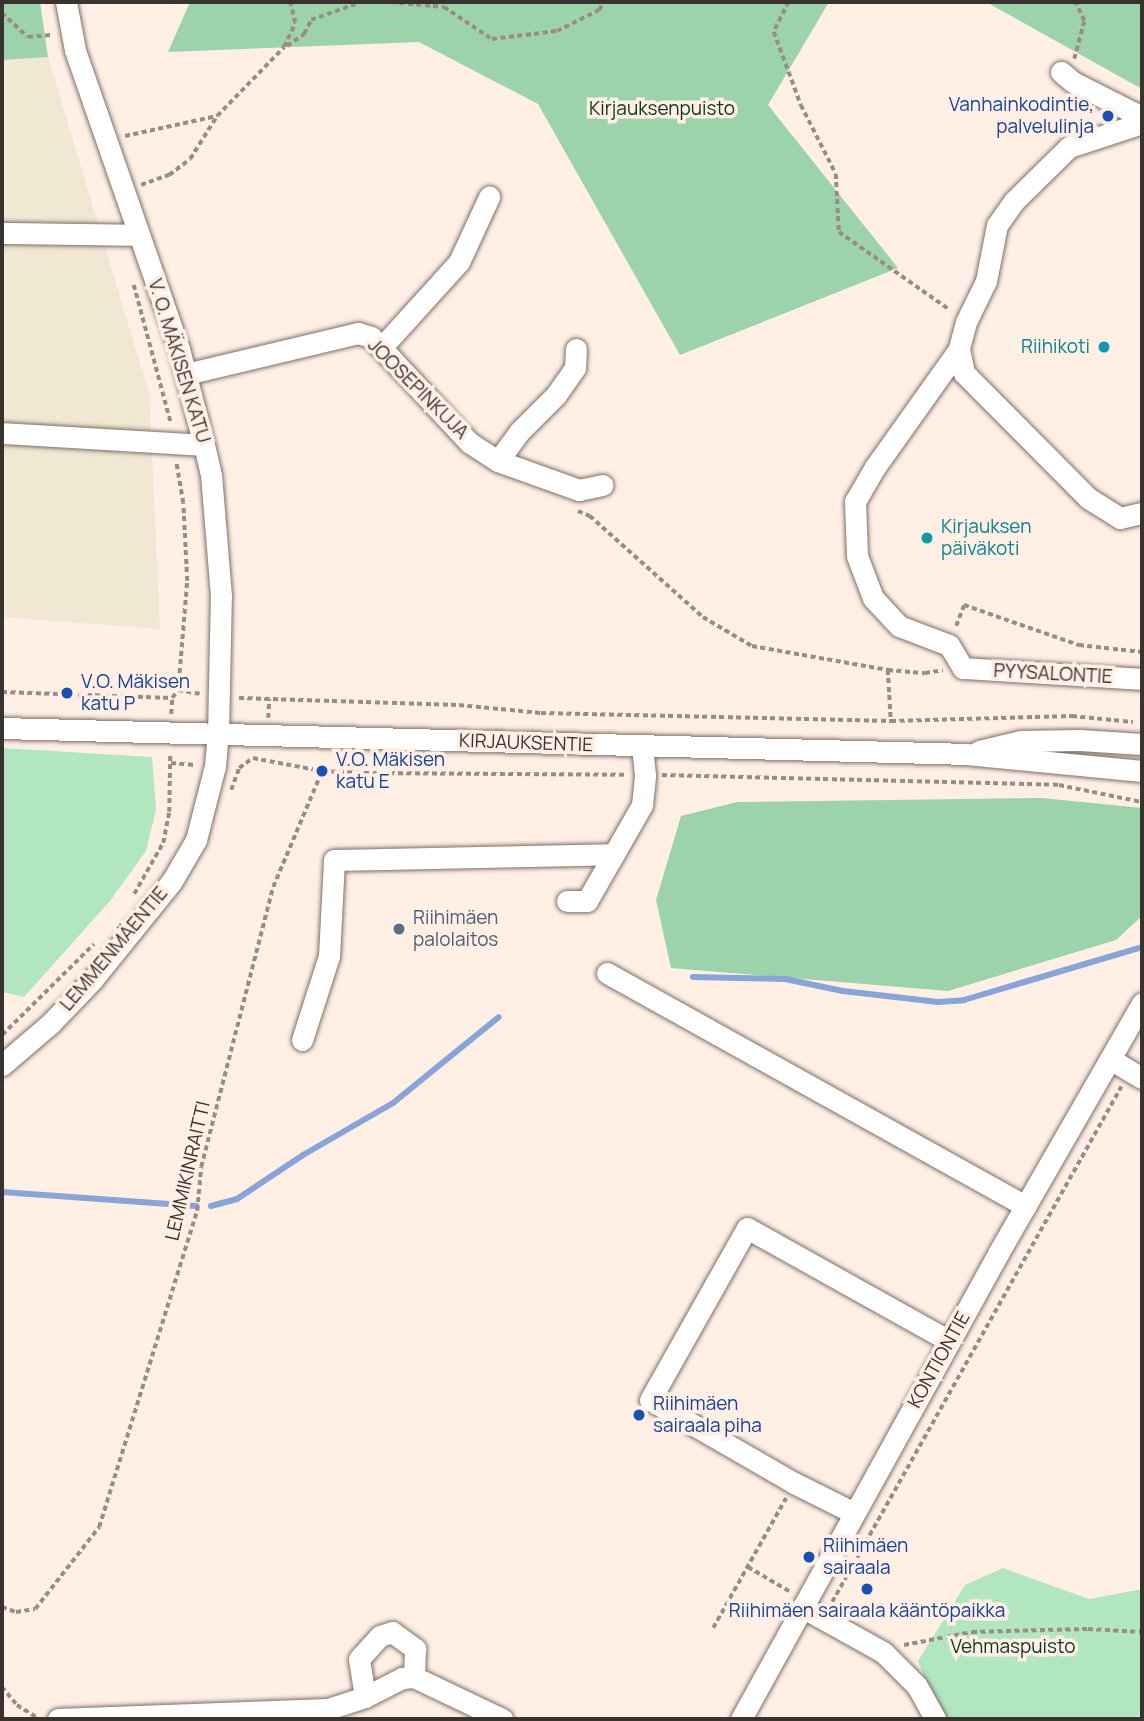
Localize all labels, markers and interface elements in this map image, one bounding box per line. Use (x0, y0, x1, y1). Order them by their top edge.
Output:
place label: Vanhainkodintie, palvelulinja (949, 94, 1094, 138)
park label: Kirjauksenpuisto (589, 98, 735, 120)
marker: Vanhainkodintie, palvelulinja (1100, 108, 1116, 124)
street label: V. O. MÄKISEN KATU (143, 276, 215, 446)
street label: JOOSEPINKUJA (363, 334, 473, 444)
place label: Riihikoti (1021, 336, 1090, 358)
marker: Riihikoti (1096, 339, 1112, 355)
place label: Kirjauksen päiväkoti (941, 516, 1031, 560)
marker: Kirjauksen päiväkoti (919, 530, 935, 546)
street label: PYYSALONTIE (993, 660, 1113, 688)
place label: V.O. Mäkisen katu P (81, 671, 190, 715)
marker: V.O. Mäkisen katu P (59, 685, 75, 701)
street label: KIRJAUKSENTIE (459, 729, 593, 757)
place label: V.O. Mäkisen katu E (336, 749, 445, 793)
marker: V.O. Mäkisen katu E (314, 763, 330, 779)
street label: LEMMENMÄENTIE (56, 882, 172, 1016)
place label: Riihimäen palolaitos (413, 907, 498, 951)
marker: Riihimäen palolaitos (391, 921, 407, 937)
street label: LEMMIKINRAITTI (161, 1099, 215, 1243)
street label: KONTIONTIE (903, 1308, 975, 1412)
place label: Riihimäen sairaala piha (653, 1393, 762, 1437)
marker: Riihimäen sairaala piha (631, 1407, 647, 1423)
place label: Riihimäen sairaala (823, 1535, 908, 1579)
marker: Riihimäen sairaala (801, 1549, 817, 1565)
marker: Riihimäen sairaala kääntöpaikka (859, 1581, 875, 1597)
place label: Riihimäen sairaala kääntöpaikka (729, 1600, 1005, 1622)
park label: Vehmaspuisto (951, 1636, 1075, 1658)

